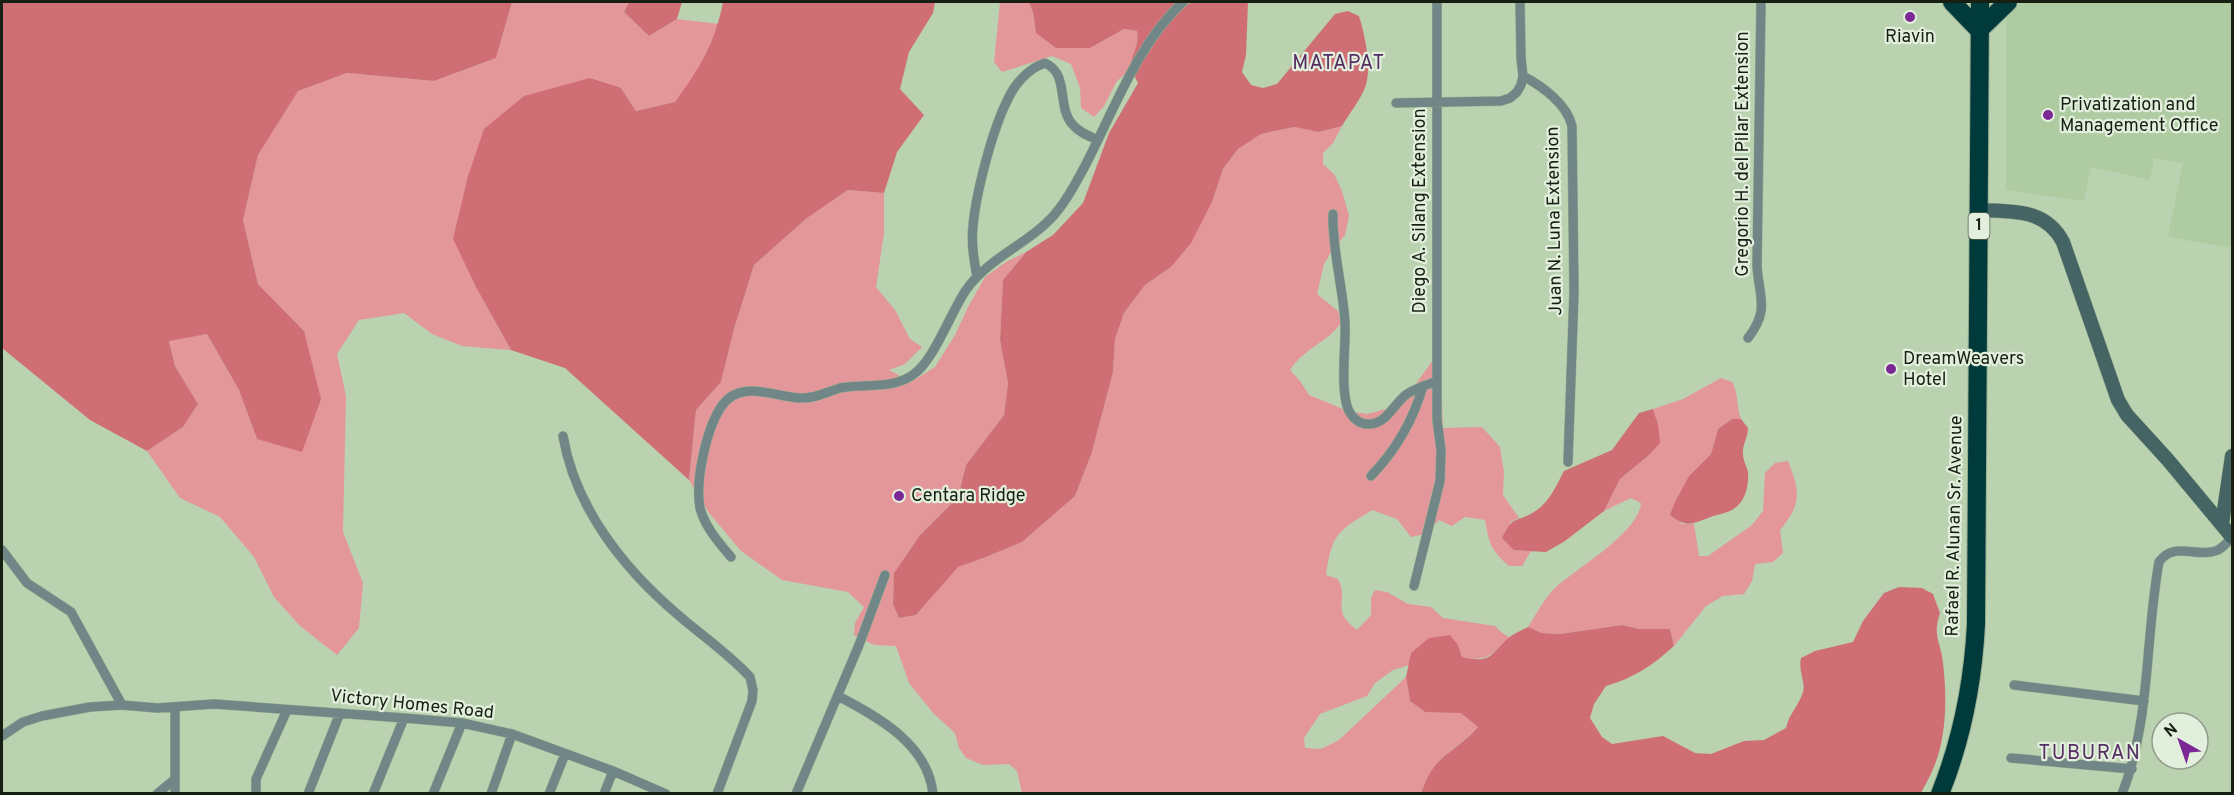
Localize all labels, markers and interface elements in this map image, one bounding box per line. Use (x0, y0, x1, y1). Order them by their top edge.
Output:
marker: Riavin (1903, 10, 1917, 24)
place label: Riavin (1885, 26, 1935, 49)
street label: Gregorio H. del Pilar Extension (1732, 31, 1755, 277)
district label: MATAPAT (1292, 51, 1386, 77)
place label: Privatization and Management Office (2060, 94, 2218, 138)
street label: Diego A. Silang Extension (1409, 108, 1432, 314)
marker: Privatization and Management Office (2041, 108, 2055, 122)
street label: Juan N. Luna Extension (1542, 126, 1568, 316)
road number: 1 (1968, 213, 1990, 239)
place label: DreamWeavers Hotel (1903, 348, 2024, 392)
marker: DreamWeavers Hotel (1884, 362, 1898, 376)
street label: Rafael R. Alunan Sr. Avenue (1942, 415, 1968, 637)
place label: Centara Ridge (911, 485, 1026, 508)
marker: Centara Ridge (892, 489, 906, 503)
street label: Victory Homes Road (329, 685, 495, 725)
north arrow (2150, 711, 2210, 771)
text: N (2161, 720, 2182, 742)
district label: TUBURAN (2039, 741, 2141, 767)

